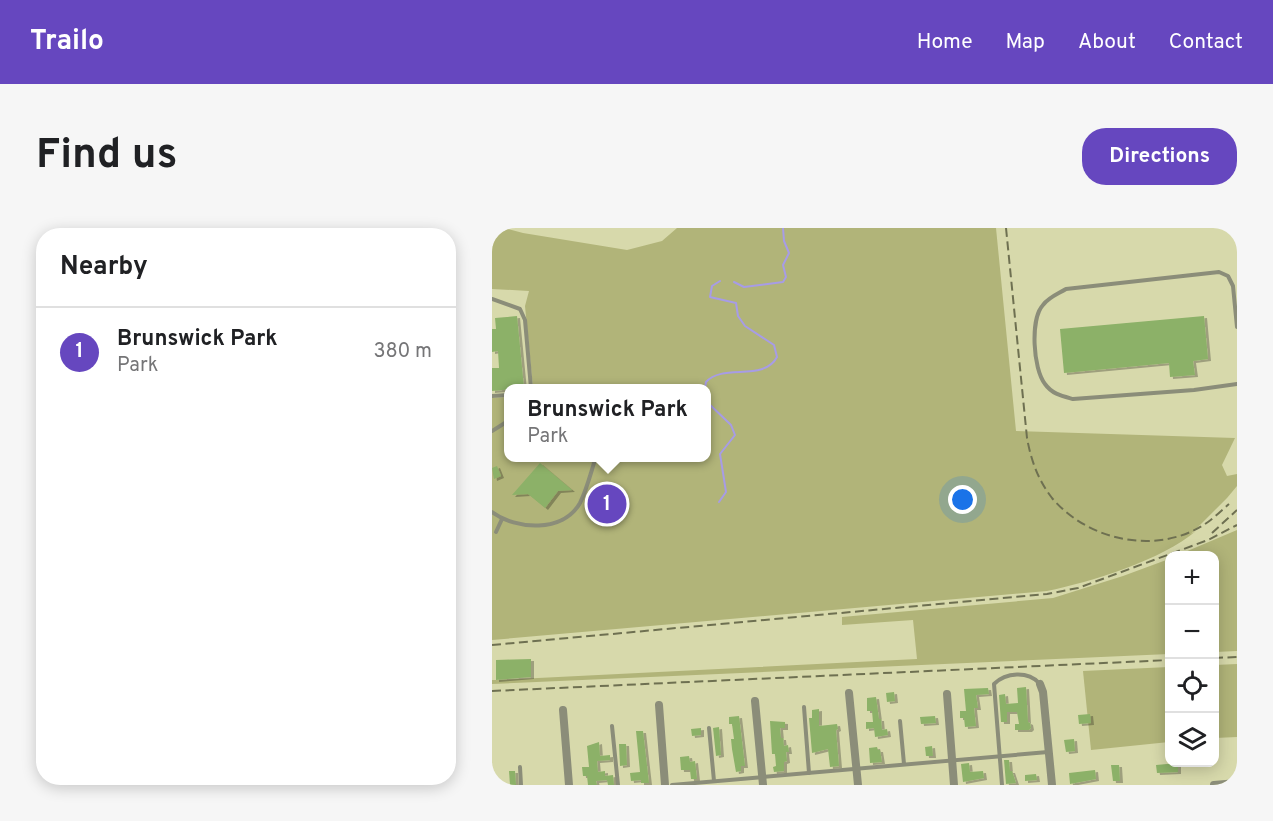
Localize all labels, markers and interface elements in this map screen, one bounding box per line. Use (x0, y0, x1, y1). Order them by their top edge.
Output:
text: Trailo (30, 24, 104, 60)
text: Home (917, 29, 973, 56)
text: Map (1006, 29, 1045, 56)
text: About (1078, 29, 1136, 56)
text: Contact (1169, 29, 1243, 56)
button: Directions (1082, 128, 1237, 185)
text: Find us (36, 130, 177, 183)
text: Nearby (60, 251, 148, 284)
text: Brunswick Park (117, 326, 278, 353)
text: 1 (76, 339, 84, 365)
text: 380 m (373, 339, 432, 365)
text: Park (117, 353, 158, 379)
popup (504, 384, 711, 462)
text: Brunswick Park (527, 397, 688, 424)
text: Park (527, 424, 568, 450)
pin: 1 (588, 482, 626, 526)
your location (948, 485, 977, 514)
map controls (1165, 551, 1219, 767)
button: + (1165, 551, 1219, 605)
button: − (1165, 605, 1219, 659)
button: locate (1165, 659, 1219, 713)
button: layers (1165, 713, 1219, 767)

